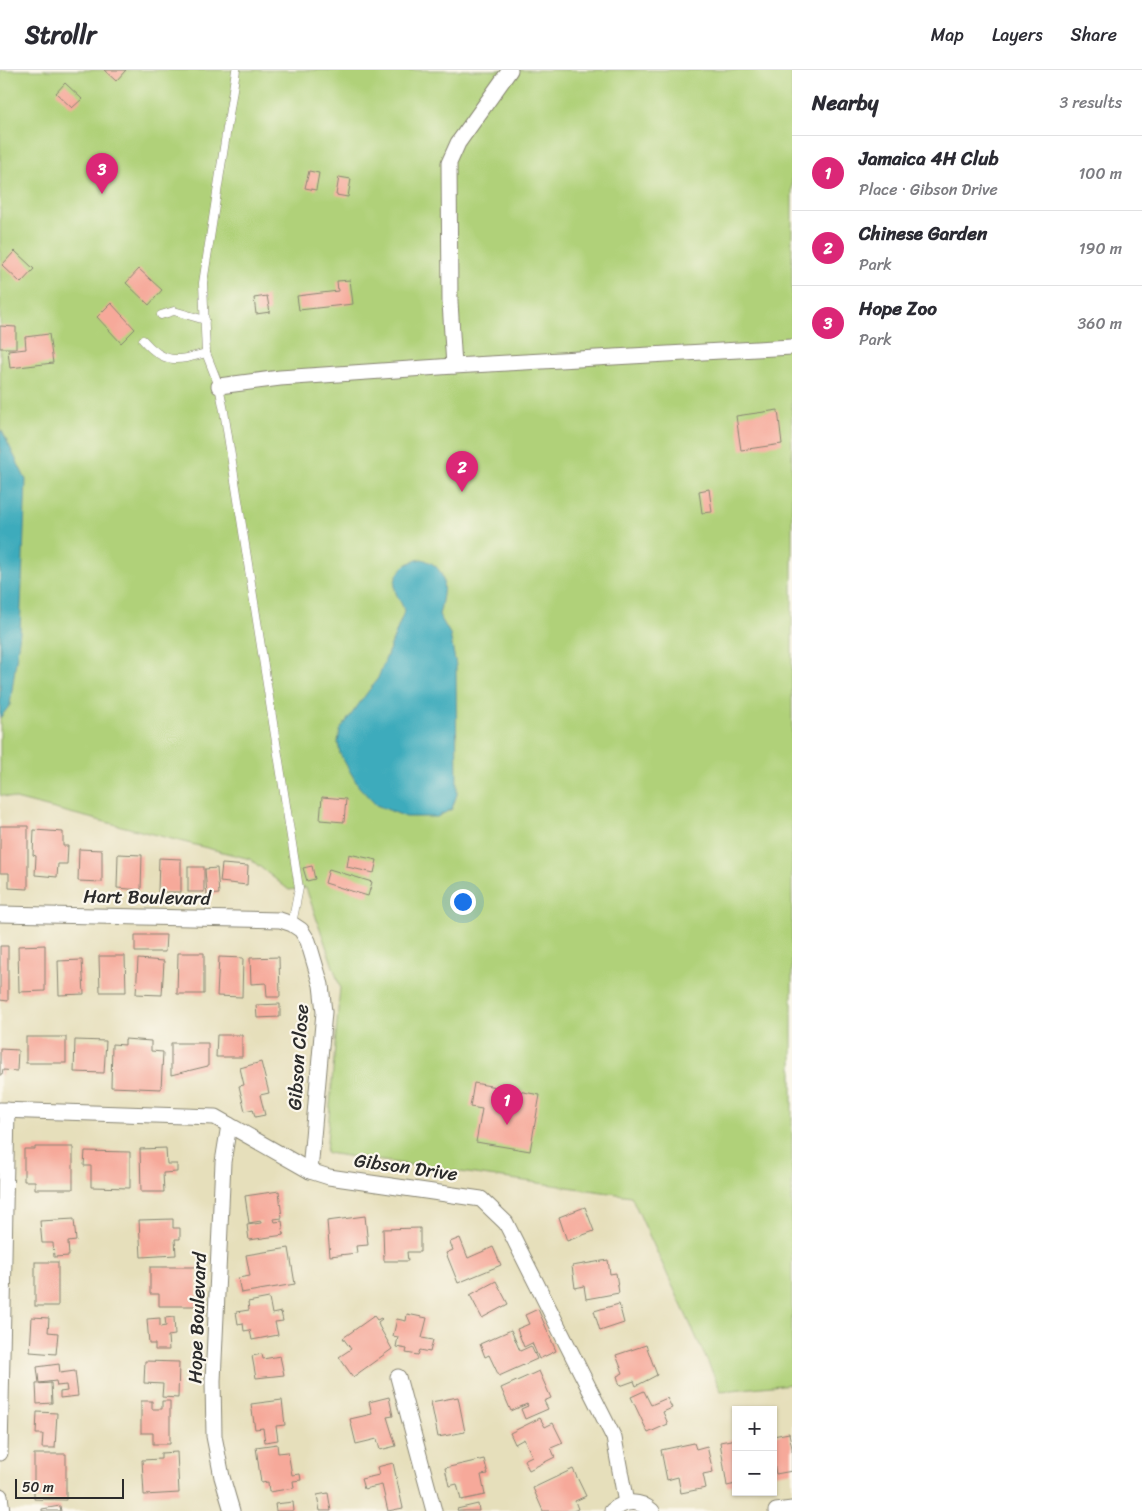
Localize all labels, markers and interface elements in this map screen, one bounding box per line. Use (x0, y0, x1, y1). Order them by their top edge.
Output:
text: Strollr (25, 14, 96, 56)
text: Map (931, 19, 964, 51)
text: Layers (992, 19, 1043, 51)
text: Share (1071, 19, 1117, 51)
text: Nearby (812, 84, 878, 122)
text: 3 results (1059, 88, 1122, 117)
text: Jamaica 4H Club (859, 142, 999, 175)
pin: 3 (86, 153, 118, 194)
text: 1 (825, 159, 831, 188)
text: 100 m (1078, 159, 1122, 188)
text: Place · Gibson Drive (859, 175, 998, 204)
text: Chinese Garden (859, 217, 987, 250)
text: 2 (823, 234, 833, 263)
text: 190 m (1079, 234, 1122, 263)
text: Park (859, 250, 892, 279)
text: Hope Zoo (859, 292, 937, 325)
text: 3 (824, 309, 832, 338)
text: 360 m (1078, 309, 1122, 338)
text: Park (859, 325, 892, 354)
pin: 2 (446, 451, 478, 492)
street label: Hart Boulevard (83, 879, 213, 915)
your location (450, 889, 476, 915)
street label: Gibson Close (278, 1003, 318, 1111)
pin: 1 (491, 1084, 523, 1125)
street label: Gibson Drive (352, 1143, 460, 1191)
street label: Hope Boulevard (178, 1251, 216, 1384)
map controls (732, 1406, 777, 1496)
button: + (732, 1406, 777, 1451)
button: − (732, 1451, 777, 1496)
text: 50 m (22, 1475, 54, 1500)
scale bar (15, 1476, 124, 1499)

